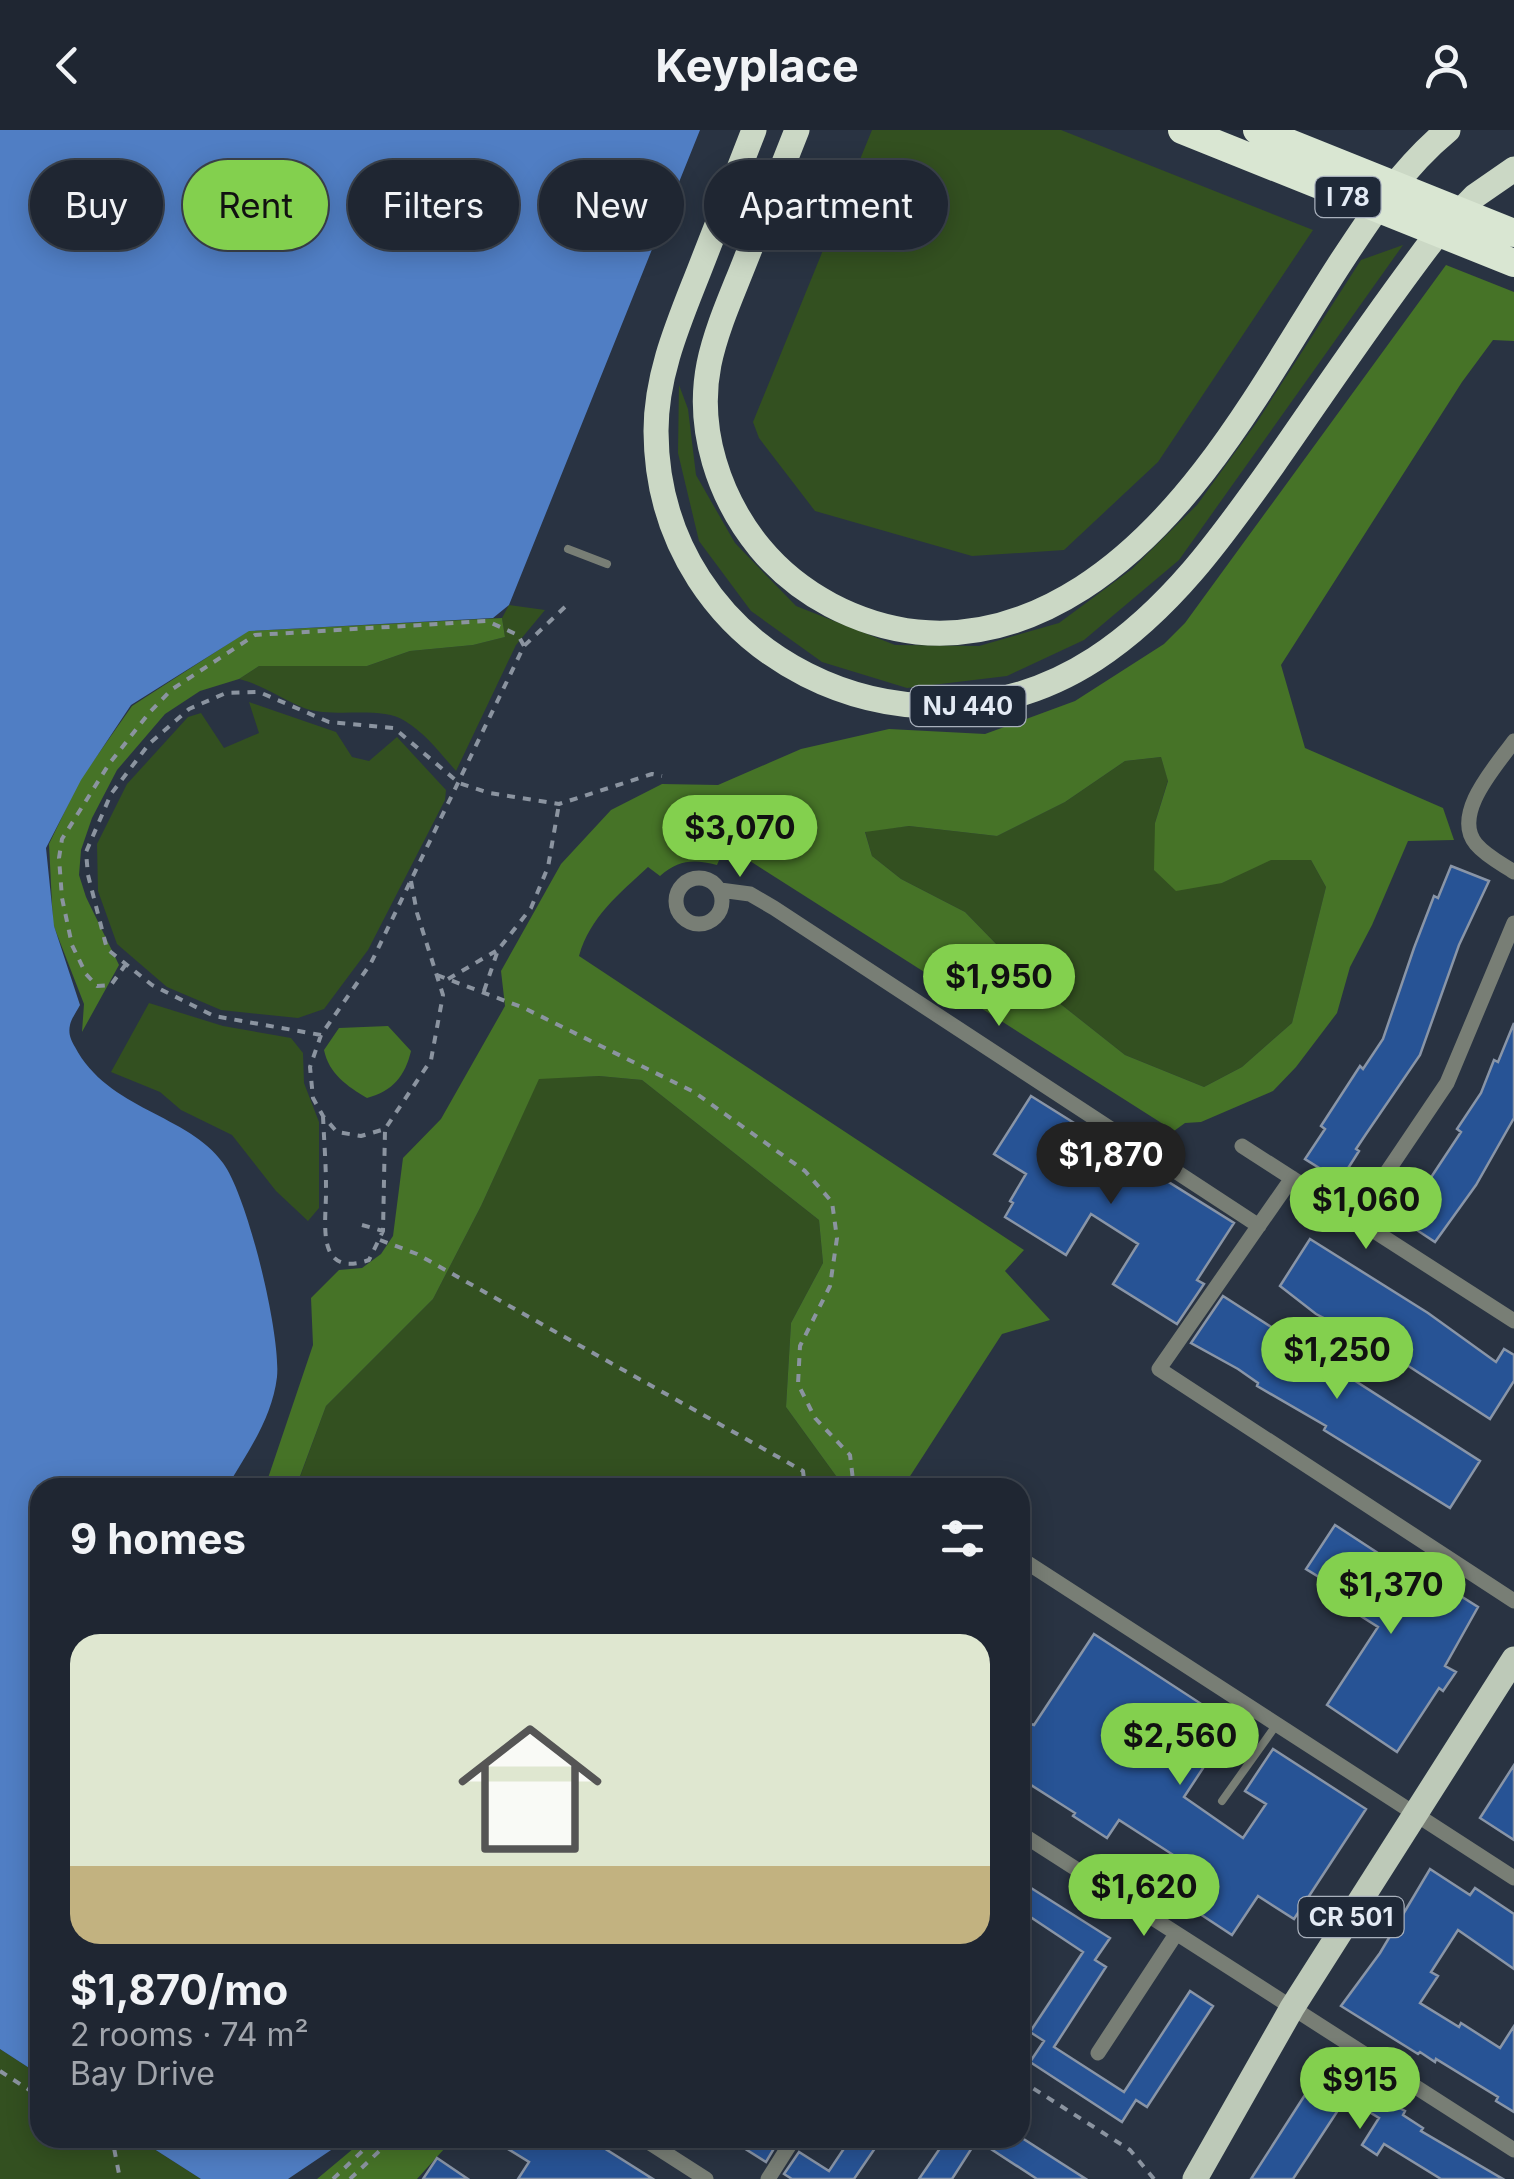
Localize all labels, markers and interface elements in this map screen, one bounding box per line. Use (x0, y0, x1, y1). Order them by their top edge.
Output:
icon: back (40, 38, 95, 93)
text: Keyplace (655, 38, 859, 93)
icon: person (1419, 38, 1474, 93)
chip: Buy (30, 160, 163, 250)
chip: Rent (183, 160, 328, 250)
chip: Filters (348, 160, 519, 250)
chip: New (539, 160, 684, 250)
chip: Apartment (704, 160, 948, 250)
road number: I 78 (1316, 177, 1380, 217)
road number: NJ 440 (910, 686, 1026, 726)
pin: $3,070 (659, 795, 821, 880)
text: $3,070 (684, 808, 796, 847)
pin: $1,950 (918, 944, 1080, 1029)
text: $1,950 (945, 957, 1053, 996)
pin: $1,870 (1030, 1122, 1192, 1207)
text: $1,870 (1058, 1135, 1164, 1174)
pin: $1,060 (1285, 1167, 1447, 1252)
text: $1,060 (1312, 1180, 1420, 1219)
pin: $1,250 (1256, 1317, 1418, 1402)
text: $1,250 (1283, 1330, 1391, 1369)
icon: filters (935, 1511, 990, 1566)
text: 9 homes (70, 1513, 246, 1564)
pin: $1,370 (1310, 1552, 1472, 1637)
text: $1,370 (1338, 1565, 1444, 1604)
icon: home (440, 1699, 620, 1879)
pin: $2,560 (1099, 1703, 1261, 1788)
text: $2,560 (1123, 1716, 1237, 1755)
pin: $1,620 (1063, 1854, 1225, 1939)
text: $1,620 (1090, 1867, 1198, 1906)
road number: CR 501 (1298, 1897, 1404, 1937)
text: $1,870/mo (70, 1964, 288, 2015)
text: 2 rooms · 74 m² (70, 2015, 309, 2054)
pin: $915 (1301, 2047, 1419, 2132)
text: Bay Drive (70, 2054, 215, 2093)
text: $915 (1322, 2060, 1398, 2099)

